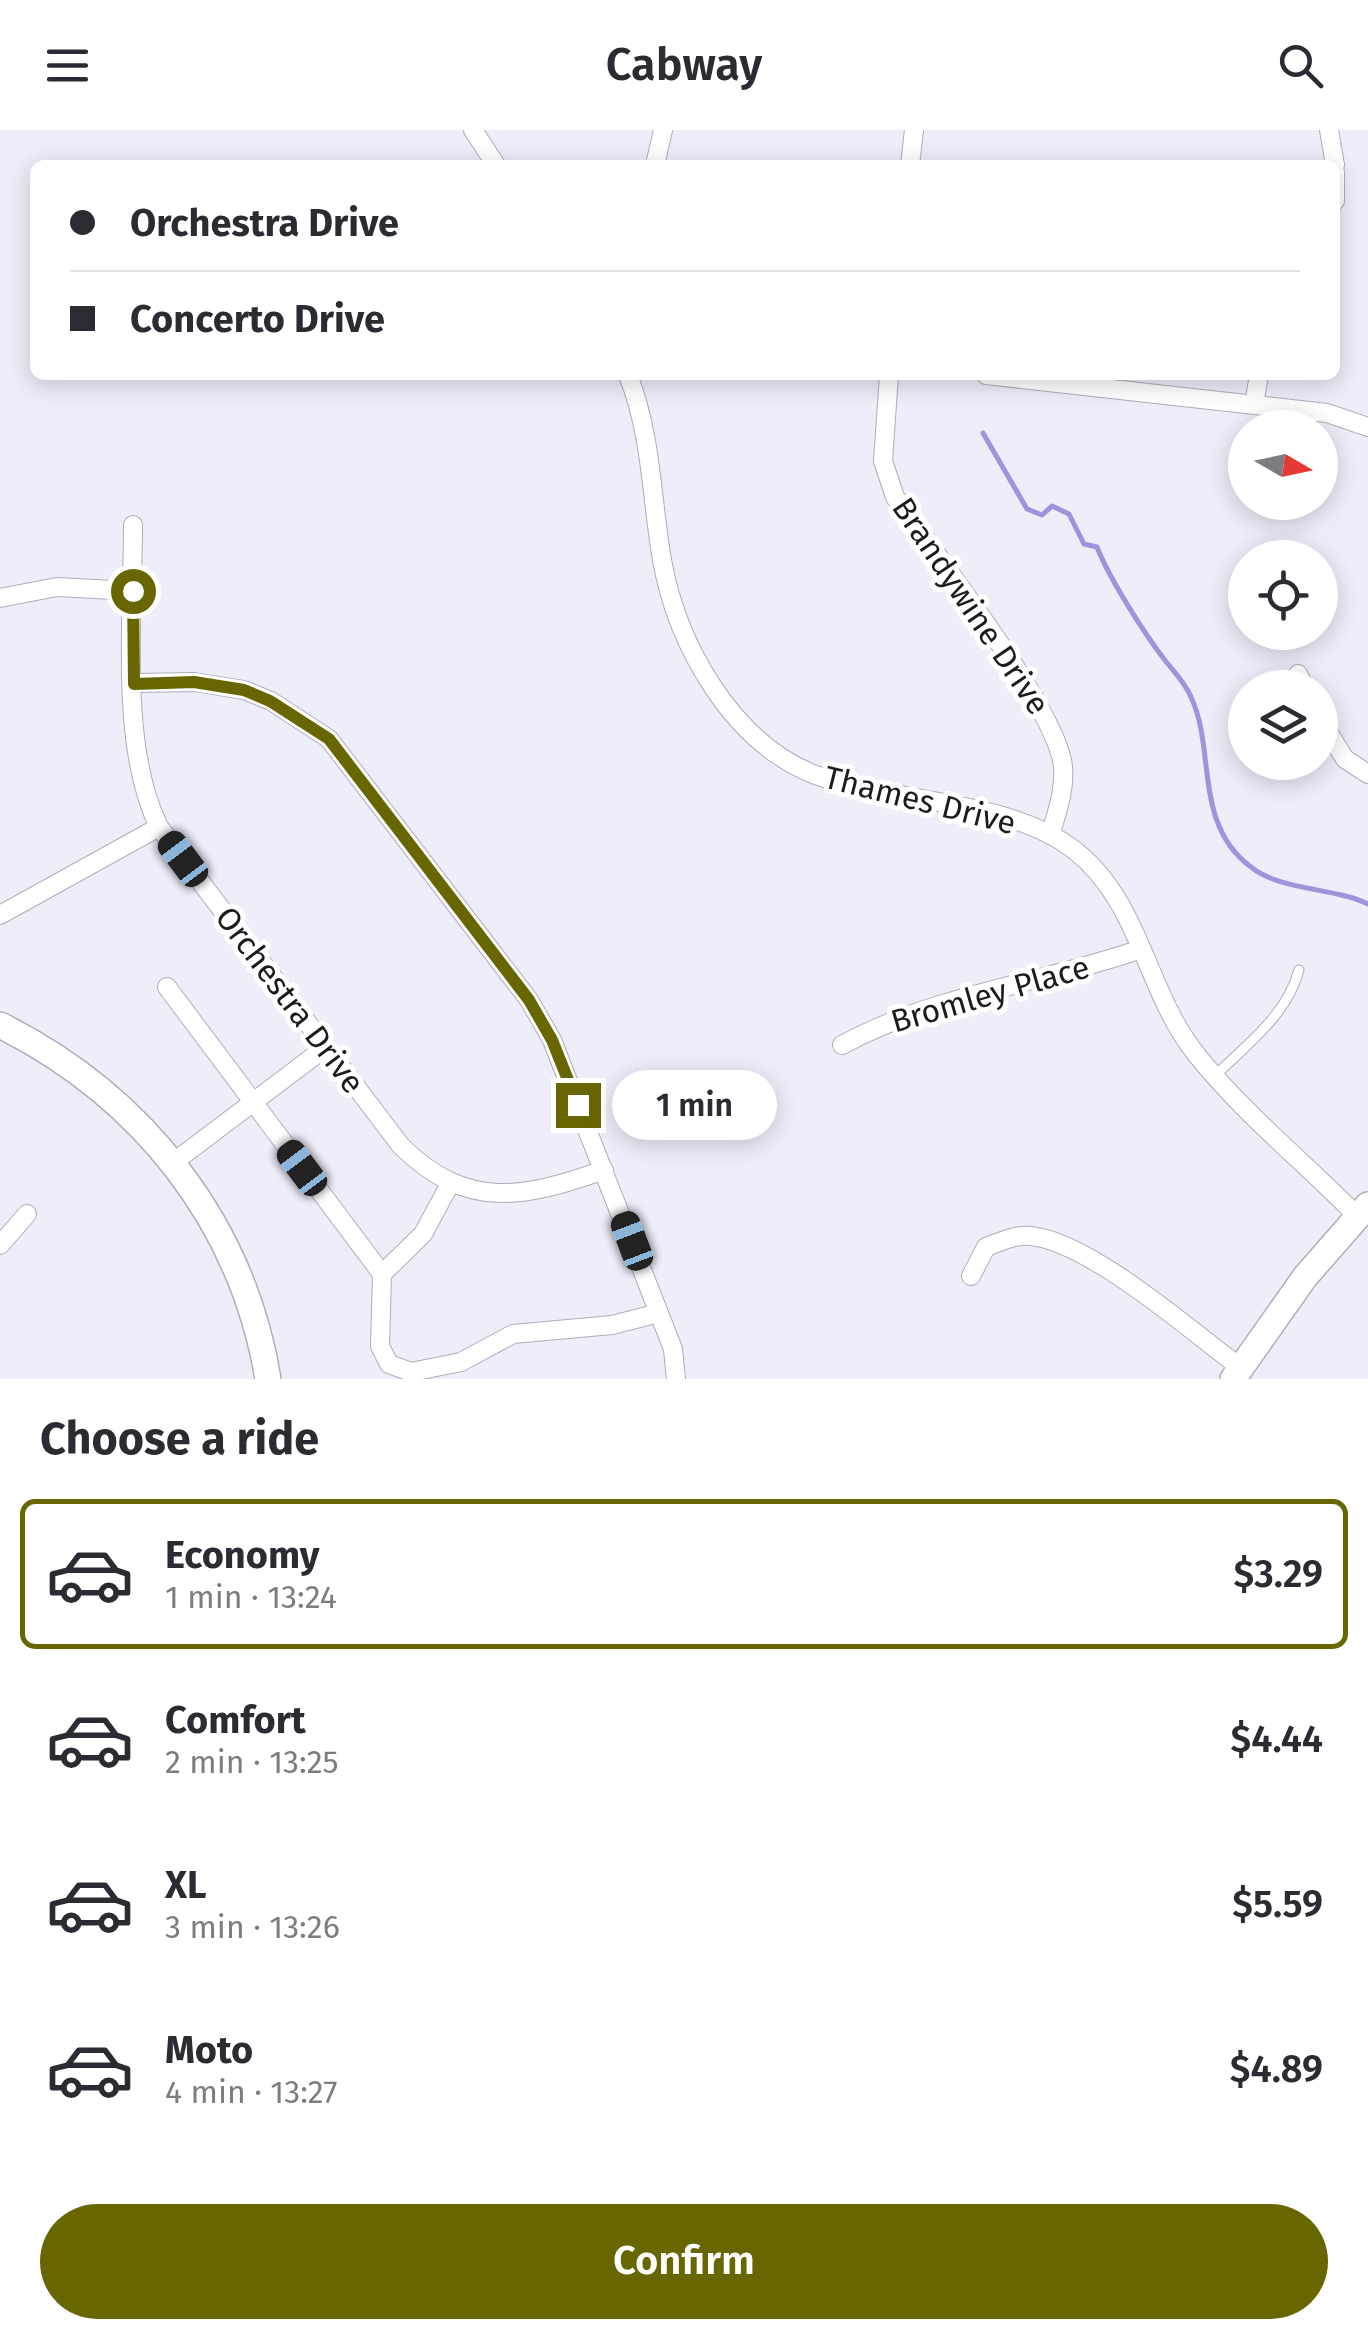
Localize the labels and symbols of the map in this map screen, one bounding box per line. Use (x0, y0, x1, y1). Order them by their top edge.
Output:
north arrow (1228, 410, 1338, 520)
street label: Brandywine Drive (884, 490, 1058, 722)
route start (111, 569, 156, 614)
street label: Thames Drive (820, 758, 1020, 842)
car (153, 826, 213, 892)
street label: Orchestra Drive (208, 899, 372, 1101)
street label: Bromley Place (886, 948, 1094, 1040)
callout: 1 min (613, 1070, 778, 1140)
route end (556, 1083, 601, 1128)
car (272, 1135, 332, 1201)
car (607, 1208, 657, 1274)

